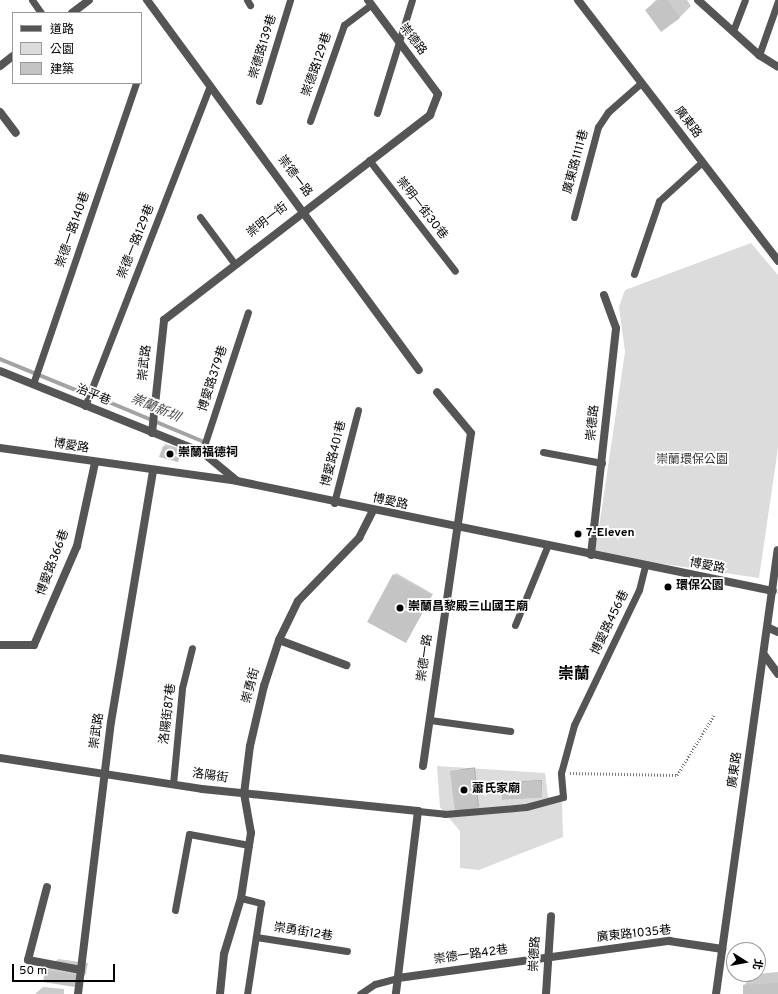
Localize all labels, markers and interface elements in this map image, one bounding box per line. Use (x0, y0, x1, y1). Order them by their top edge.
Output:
legend (12, 12, 142, 84)
street label: 崇德路139巷 (247, 13, 281, 81)
street label: 崇德路 (395, 21, 429, 59)
text: 道路 (50, 22, 74, 38)
street label: 崇德路129巷 (300, 31, 336, 99)
text: 公園 (50, 42, 74, 58)
text: 建築 (50, 62, 74, 78)
street label: 廣東路 (670, 104, 704, 142)
street label: 廣東路1111巷 (562, 128, 592, 196)
street label: 崇德一路 (274, 153, 314, 201)
street label: 崇明一街30巷 (392, 175, 450, 243)
street label: 崇德一路140巷 (54, 190, 94, 270)
street label: 崇明一街 (245, 201, 291, 241)
street label: 崇德一路129巷 (116, 203, 158, 281)
street label: 崇武路 (137, 344, 155, 382)
street label: 博愛路379巷 (197, 344, 231, 414)
street label: 治平巷 (74, 383, 112, 409)
water label: 崇蘭新圳 (128, 392, 182, 426)
street label: 崇德路 (585, 404, 603, 442)
street label: 博愛路401巷 (320, 419, 350, 489)
street label: 博愛路 (52, 437, 90, 457)
place label: 崇蘭福德祠 (178, 447, 238, 461)
marker: 崇蘭福德祠 (165, 449, 175, 459)
park label: 崇蘭環保公園 (656, 454, 728, 468)
street label: 博愛路 (371, 492, 409, 514)
place label: 7-Eleven (586, 527, 635, 541)
street label: 博愛路366巷 (35, 528, 73, 598)
marker: 7-Eleven (573, 529, 583, 539)
street label: 博愛路 (688, 556, 726, 578)
place label: 環保公園 (676, 580, 724, 594)
marker: 環保公園 (663, 582, 673, 592)
street label: 博愛路456巷 (589, 588, 633, 658)
place label: 崇蘭昌黎殿三山國王廟 (408, 601, 528, 615)
marker: 崇蘭昌黎殿三山國王廟 (395, 603, 405, 613)
street label: 崇德一路 (416, 633, 436, 683)
district label: 崇蘭 (558, 665, 590, 685)
street label: 崇勇街 (240, 667, 264, 705)
street label: 洛陽街87巷 (158, 683, 180, 745)
street label: 崇武路 (88, 712, 108, 750)
street label: 廣東路 (726, 751, 746, 789)
street label: 洛陽街 (191, 767, 229, 787)
place label: 蕭氏家廟 (472, 783, 520, 797)
marker: 蕭氏家廟 (459, 785, 469, 795)
street label: 崇勇街12巷 (272, 921, 334, 945)
street label: 廣東路1035巷 (596, 924, 672, 946)
street label: 崇德路 (528, 936, 544, 972)
north arrow (726, 942, 766, 982)
street label: 崇德一路42巷 (433, 944, 509, 968)
scale bar (14, 956, 117, 982)
text: 北 (749, 957, 765, 971)
text: 50 m (19, 963, 47, 979)

